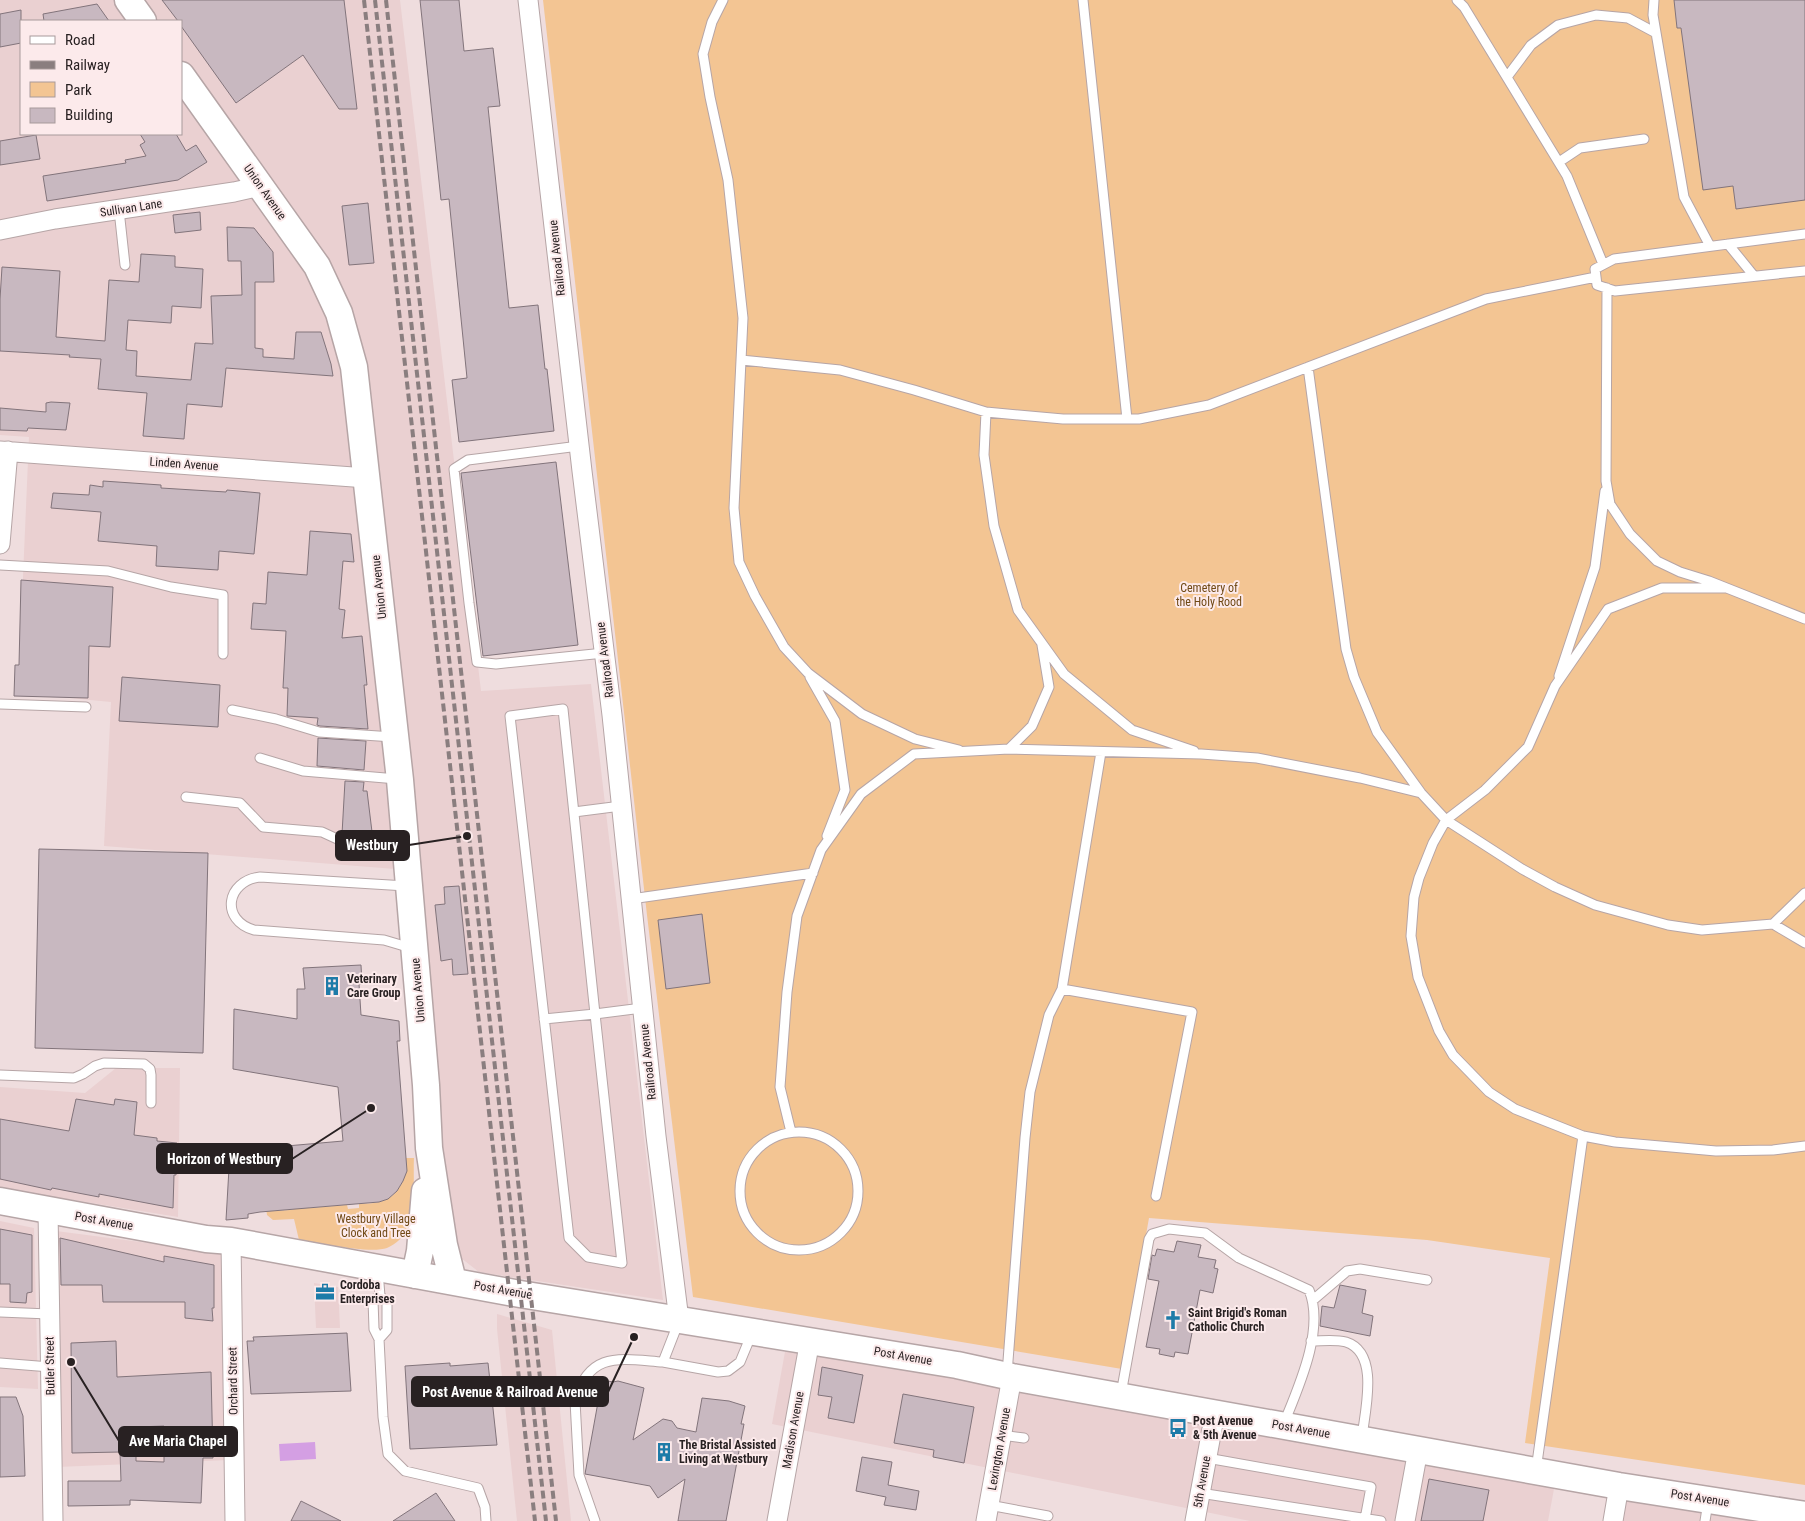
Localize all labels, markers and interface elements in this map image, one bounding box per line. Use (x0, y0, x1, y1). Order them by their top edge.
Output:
legend (20, 20, 182, 135)
text: Road (65, 31, 95, 49)
text: Railway (65, 56, 110, 74)
text: Park (65, 81, 92, 99)
text: Building (65, 106, 113, 124)
street label: Union Avenue (241, 162, 289, 223)
street label: Sullivan Lane (99, 196, 163, 220)
street label: Railroad Avenue (546, 219, 568, 297)
street label: Linden Avenue (149, 455, 219, 473)
street label: Union Avenue (369, 554, 389, 620)
park label: Cemetery of the Holy Rood (1176, 581, 1242, 609)
street label: Railroad Avenue (593, 621, 617, 699)
callout: Westbury (336, 831, 409, 860)
text: Westbury (346, 837, 399, 853)
street label: Union Avenue (408, 957, 428, 1023)
place label: Veterinary Care Group (347, 972, 401, 1000)
building icon: Veterinary Care Group (321, 975, 343, 997)
street label: Railroad Avenue (637, 1023, 659, 1101)
callout: Horizon of Westbury (157, 1144, 292, 1173)
text: Horizon of Westbury (167, 1151, 282, 1167)
street label: Post Avenue (74, 1209, 135, 1233)
park label: Westbury Village Clock and Tree (336, 1212, 416, 1240)
place label: Cordoba Enterprises (340, 1278, 395, 1306)
street label: Post Avenue (473, 1278, 534, 1302)
office icon: Cordoba Enterprises (314, 1281, 336, 1303)
place label: Saint Brigid's Roman Catholic Church (1188, 1306, 1287, 1334)
church icon: Saint Brigid's Roman Catholic Church (1162, 1309, 1184, 1331)
street label: Butler Street (42, 1336, 58, 1396)
street label: Post Avenue (873, 1344, 934, 1368)
street label: Orchard Street (225, 1346, 241, 1415)
callout: Post Avenue & Railroad Avenue (412, 1377, 608, 1406)
text: Post Avenue & Railroad Avenue (422, 1384, 598, 1400)
street label: Madison Avenue (779, 1390, 807, 1470)
street label: Lexington Avenue (985, 1406, 1013, 1491)
place label: Post Avenue & 5th Avenue (1193, 1414, 1257, 1442)
bus stop icon: Post Avenue & 5th Avenue (1167, 1417, 1189, 1439)
street label: Post Avenue (1271, 1417, 1332, 1441)
callout: Ave Maria Chapel (119, 1427, 237, 1456)
text: Ave Maria Chapel (129, 1433, 227, 1449)
place label: The Bristal Assisted Living at Westbury (679, 1438, 776, 1466)
building icon: The Bristal Assisted Living at Westbury (653, 1441, 675, 1463)
street label: 5th Avenue (1191, 1455, 1214, 1509)
street label: Post Avenue (1670, 1486, 1731, 1510)

